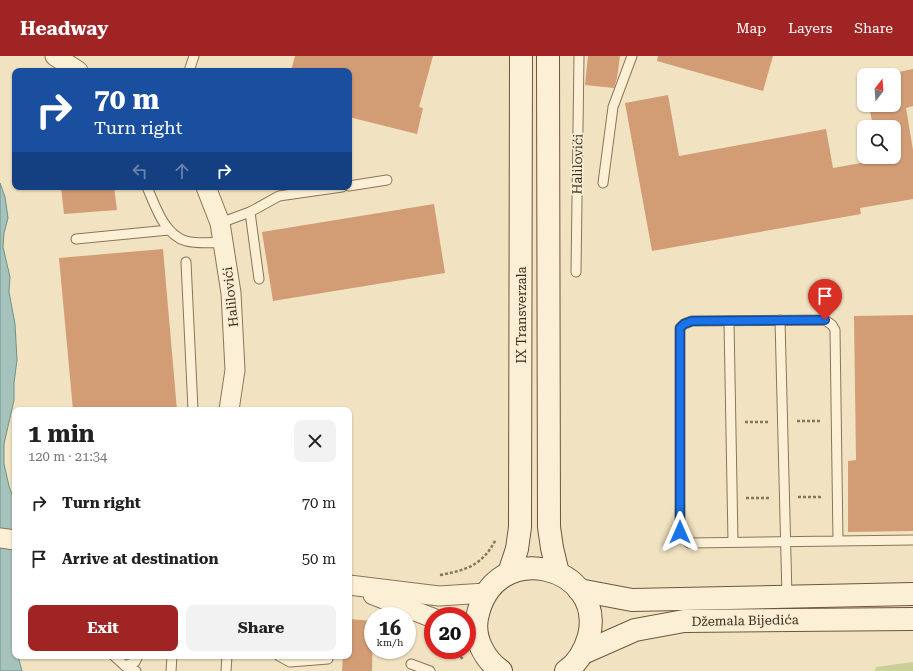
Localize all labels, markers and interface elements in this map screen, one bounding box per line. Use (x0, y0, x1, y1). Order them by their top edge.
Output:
text: Headway (20, 17, 109, 40)
text: Map (736, 20, 766, 36)
text: Layers (788, 20, 832, 36)
text: Share (854, 20, 893, 36)
north arrow (857, 68, 901, 112)
map controls (857, 68, 901, 164)
text: 70 m (94, 83, 159, 116)
icon: right (28, 84, 80, 136)
text: Turn right (94, 117, 182, 138)
button: search (857, 120, 901, 164)
street label: Halilovići (569, 134, 586, 195)
icon: left (129, 160, 151, 182)
icon: ahead (171, 160, 193, 182)
icon: right (213, 160, 235, 182)
street label: Halilovići (220, 266, 241, 328)
street label: IX Transverzala (514, 266, 529, 364)
pin (808, 279, 842, 320)
icon: arrive (814, 285, 836, 307)
text: 1 min (28, 420, 95, 448)
button: close (294, 420, 336, 462)
text: 120 m · 21:34 (28, 449, 107, 464)
icon: right (28, 492, 50, 514)
text: Turn right (62, 494, 141, 512)
text: 70 m (302, 494, 336, 512)
position arrow (659, 511, 701, 553)
icon: arrive (28, 548, 50, 570)
text: Arrive at destination (62, 550, 218, 568)
text: 50 m (302, 550, 336, 568)
button: Exit (28, 605, 178, 651)
button: Share (186, 605, 336, 651)
speed limit sign: 20 (424, 607, 476, 659)
street label: Džemala Bijedića (691, 612, 799, 629)
text: 16 (379, 616, 401, 640)
text: km/h (377, 637, 403, 648)

